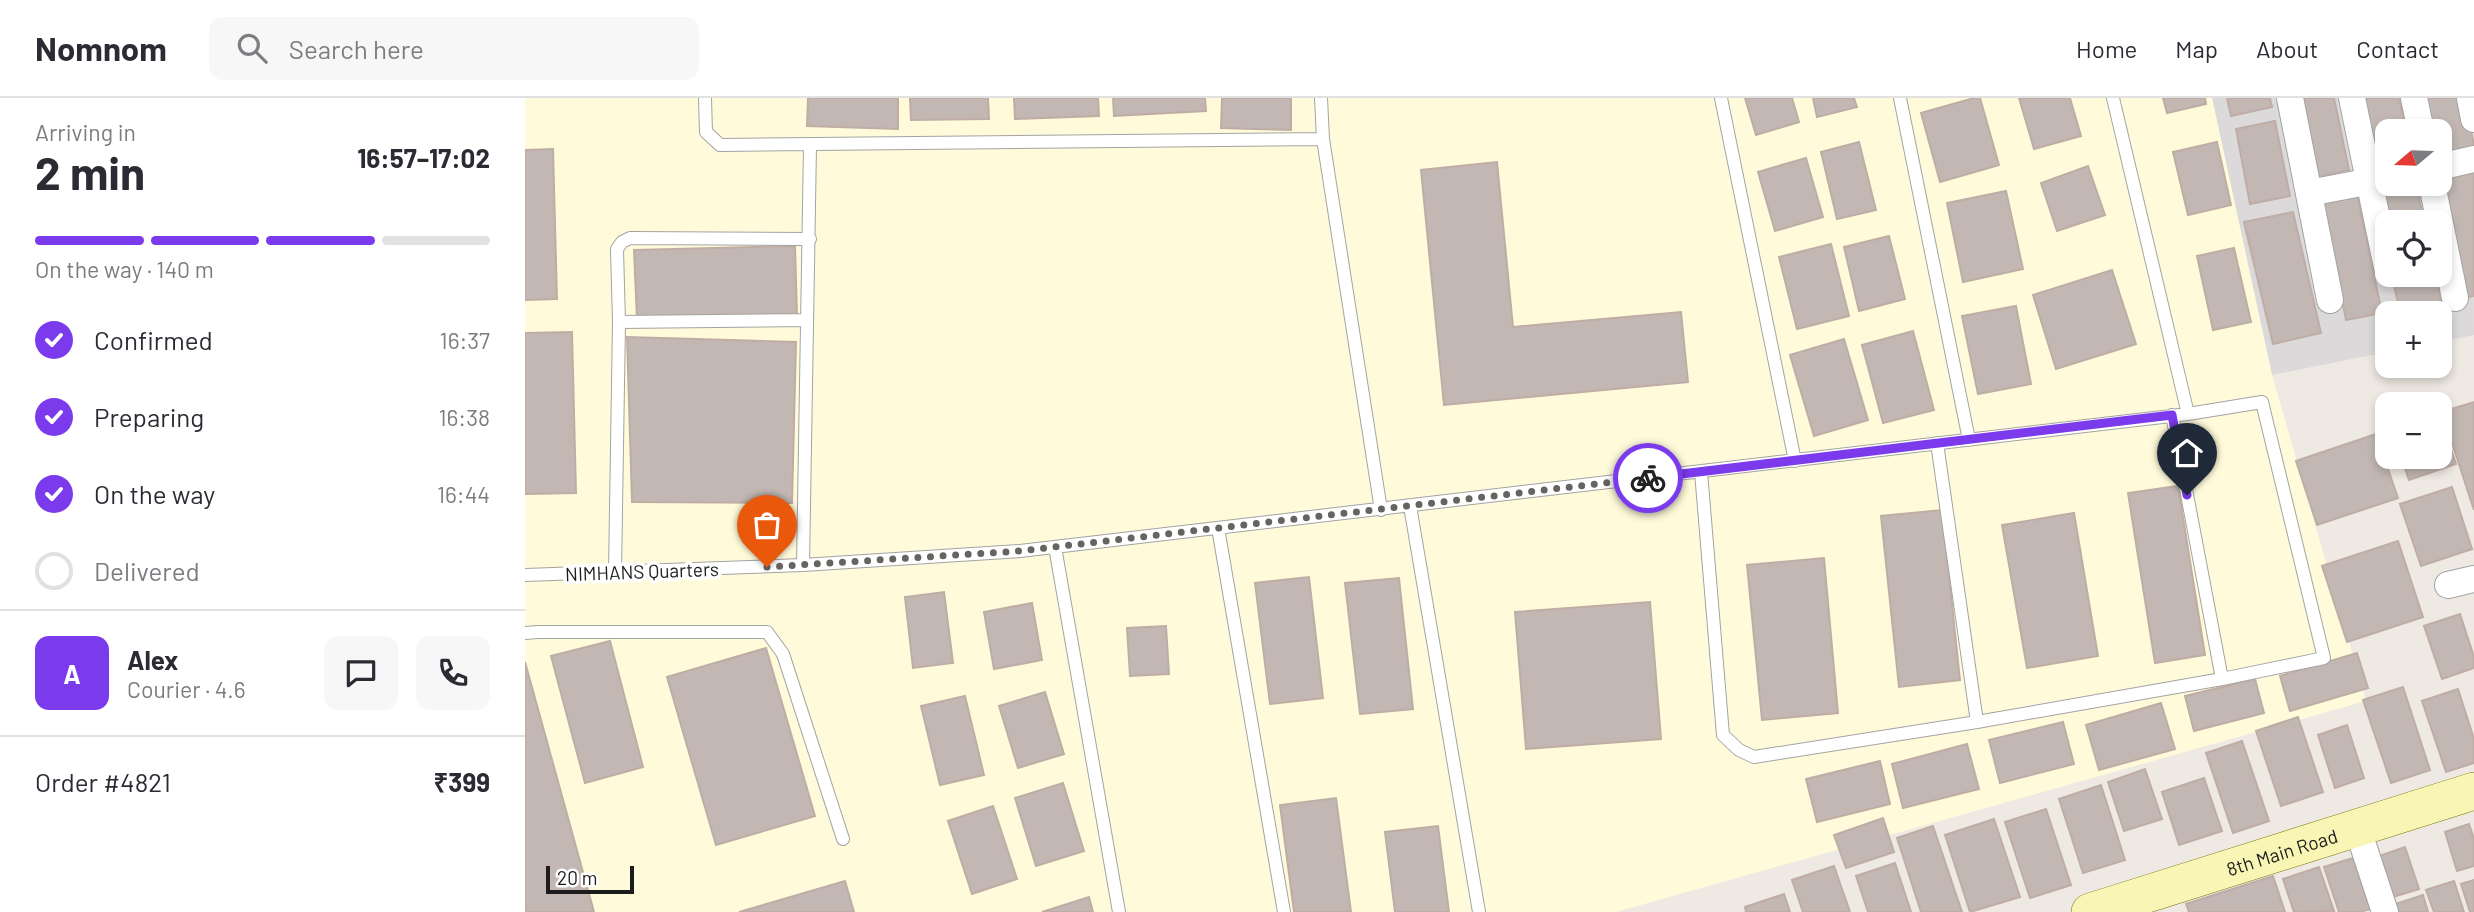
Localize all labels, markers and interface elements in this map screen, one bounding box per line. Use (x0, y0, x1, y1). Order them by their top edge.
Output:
search box (209, 17, 699, 80)
text: Nomnom (35, 28, 167, 68)
icon: search (233, 29, 271, 67)
text: Search here (289, 33, 424, 64)
text: Home (2076, 34, 2137, 63)
text: Map (2175, 34, 2218, 63)
text: About (2256, 34, 2318, 63)
text: Contact (2356, 34, 2439, 63)
text: Arriving in (35, 118, 136, 146)
north arrow (2375, 119, 2452, 196)
map controls (2375, 119, 2452, 469)
text: 16:57–17:02 (357, 142, 490, 173)
text: 2 min (35, 144, 145, 199)
button: locate (2375, 210, 2452, 287)
text: On the way · 140 m (35, 255, 214, 283)
button: + (2375, 301, 2452, 378)
icon: check (35, 321, 73, 359)
text: Confirmed (94, 324, 213, 355)
text: 16:37 (440, 326, 490, 354)
button: − (2375, 392, 2452, 469)
icon: check (35, 398, 73, 436)
text: Preparing (94, 401, 204, 432)
text: 16:38 (438, 403, 490, 431)
pin (2157, 423, 2217, 495)
icon: home (2168, 434, 2206, 472)
courier (1613, 443, 1683, 513)
icon: bike (1629, 459, 1667, 497)
icon: check (35, 475, 73, 513)
text: On the way (94, 478, 215, 509)
text: 16:44 (437, 480, 490, 508)
pin (737, 495, 797, 567)
icon: bag (748, 506, 786, 544)
text: Delivered (94, 555, 200, 586)
street label: NIMHANS Quarters (565, 557, 719, 585)
button: chat (324, 636, 398, 710)
button: phone (416, 636, 490, 710)
text: Alex (127, 644, 178, 675)
text: A (63, 658, 81, 689)
text: Courier · 4.6 (127, 675, 246, 703)
text: Order #4821 (35, 766, 171, 797)
text: ₹399 (433, 766, 490, 797)
street label: 8th Main Road (2223, 823, 2340, 880)
scale bar (546, 863, 633, 895)
text: 20 m (557, 866, 597, 889)

